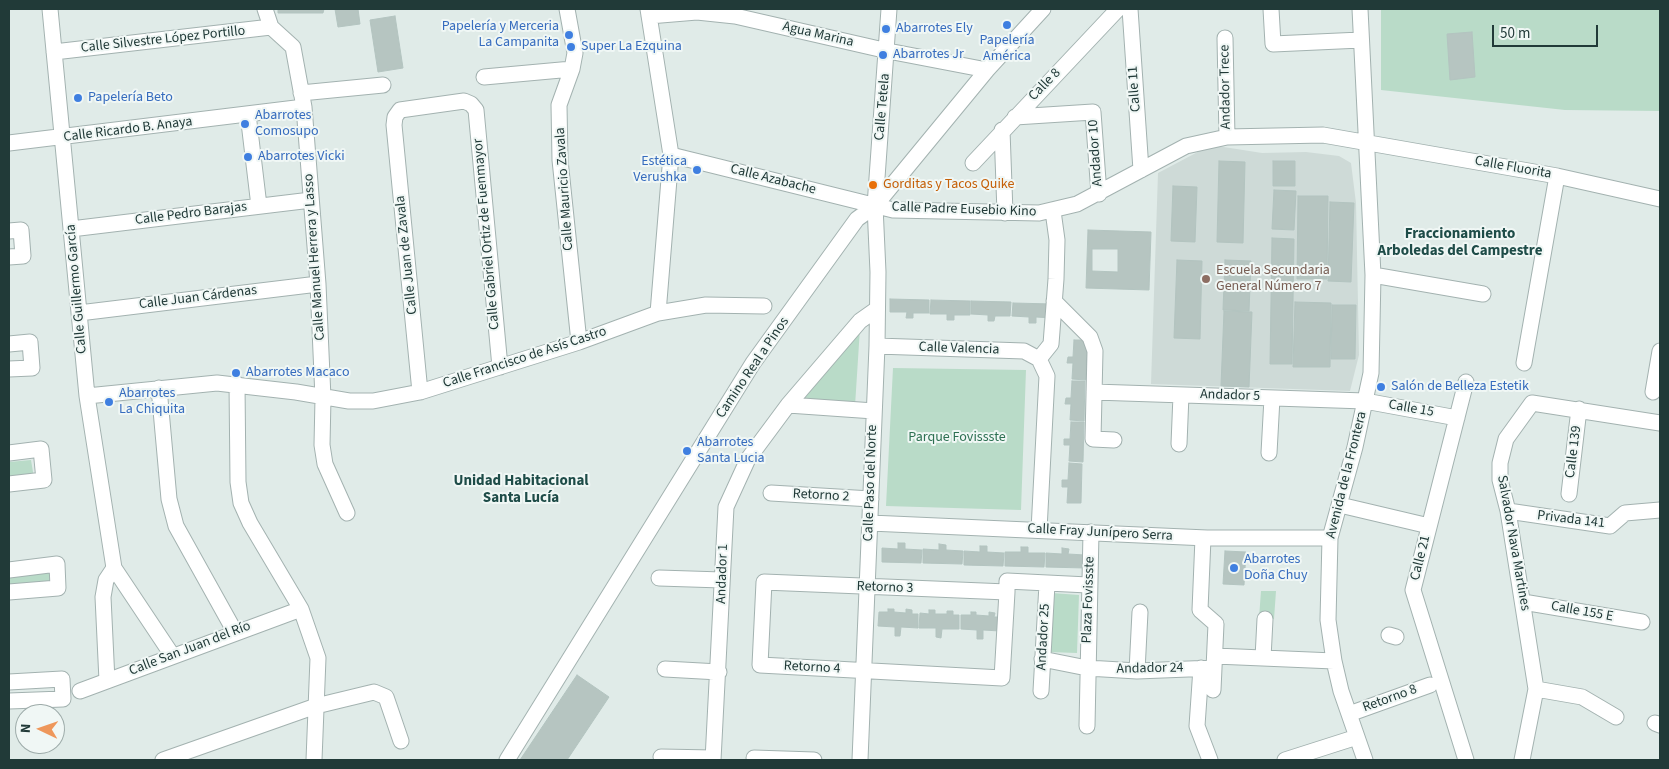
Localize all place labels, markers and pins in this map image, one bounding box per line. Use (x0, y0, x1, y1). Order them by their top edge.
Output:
place label: Papelería y Merceria La Campanita (442, 19, 559, 52)
marker: Papelería América (1001, 19, 1013, 31)
place label: Abarrotes Ely (896, 21, 973, 37)
marker: Abarrotes Ely (880, 23, 892, 35)
marker: Papelería y Merceria La Campanita (563, 29, 575, 41)
place label: Papelería América (980, 33, 1034, 65)
place label: Super La Ezquina (581, 39, 682, 55)
marker: Super La Ezquina (565, 41, 577, 53)
place label: Abarrotes Jr (893, 47, 964, 63)
marker: Abarrotes Jr (877, 49, 889, 61)
place label: Papelería Beto (88, 90, 173, 106)
marker: Papelería Beto (72, 92, 84, 104)
place label: Abarrotes Comosupo (255, 108, 319, 140)
marker: Abarrotes Comosupo (239, 118, 251, 130)
place label: Abarrotes Vicki (258, 149, 345, 165)
marker: Abarrotes Vicki (242, 151, 254, 163)
place label: Estética Verushka (633, 154, 687, 186)
marker: Estética Verushka (691, 164, 703, 176)
place label: Gorditas y Tacos Quike (883, 177, 1014, 193)
marker: Gorditas y Tacos Quike (867, 179, 879, 191)
place label: Escuela Secundaria General Número 7 (1216, 263, 1330, 296)
marker: Escuela Secundaria General Número 7 (1200, 273, 1212, 285)
place label: Abarrotes Macaco (246, 365, 349, 381)
marker: Abarrotes Macaco (230, 367, 242, 379)
place label: Salón de Belleza Estetik (1391, 379, 1529, 395)
marker: Salón de Belleza Estetik (1375, 381, 1387, 393)
place label: Abarrotes La Chiquita (119, 386, 185, 418)
marker: Abarrotes La Chiquita (103, 396, 115, 408)
place label: Abarrotes Santa Lucia (697, 435, 765, 468)
marker: Abarrotes Santa Lucia (681, 445, 693, 457)
place label: Abarrotes Doña Chuy (1244, 552, 1307, 584)
marker: Abarrotes Doña Chuy (1228, 562, 1240, 574)

